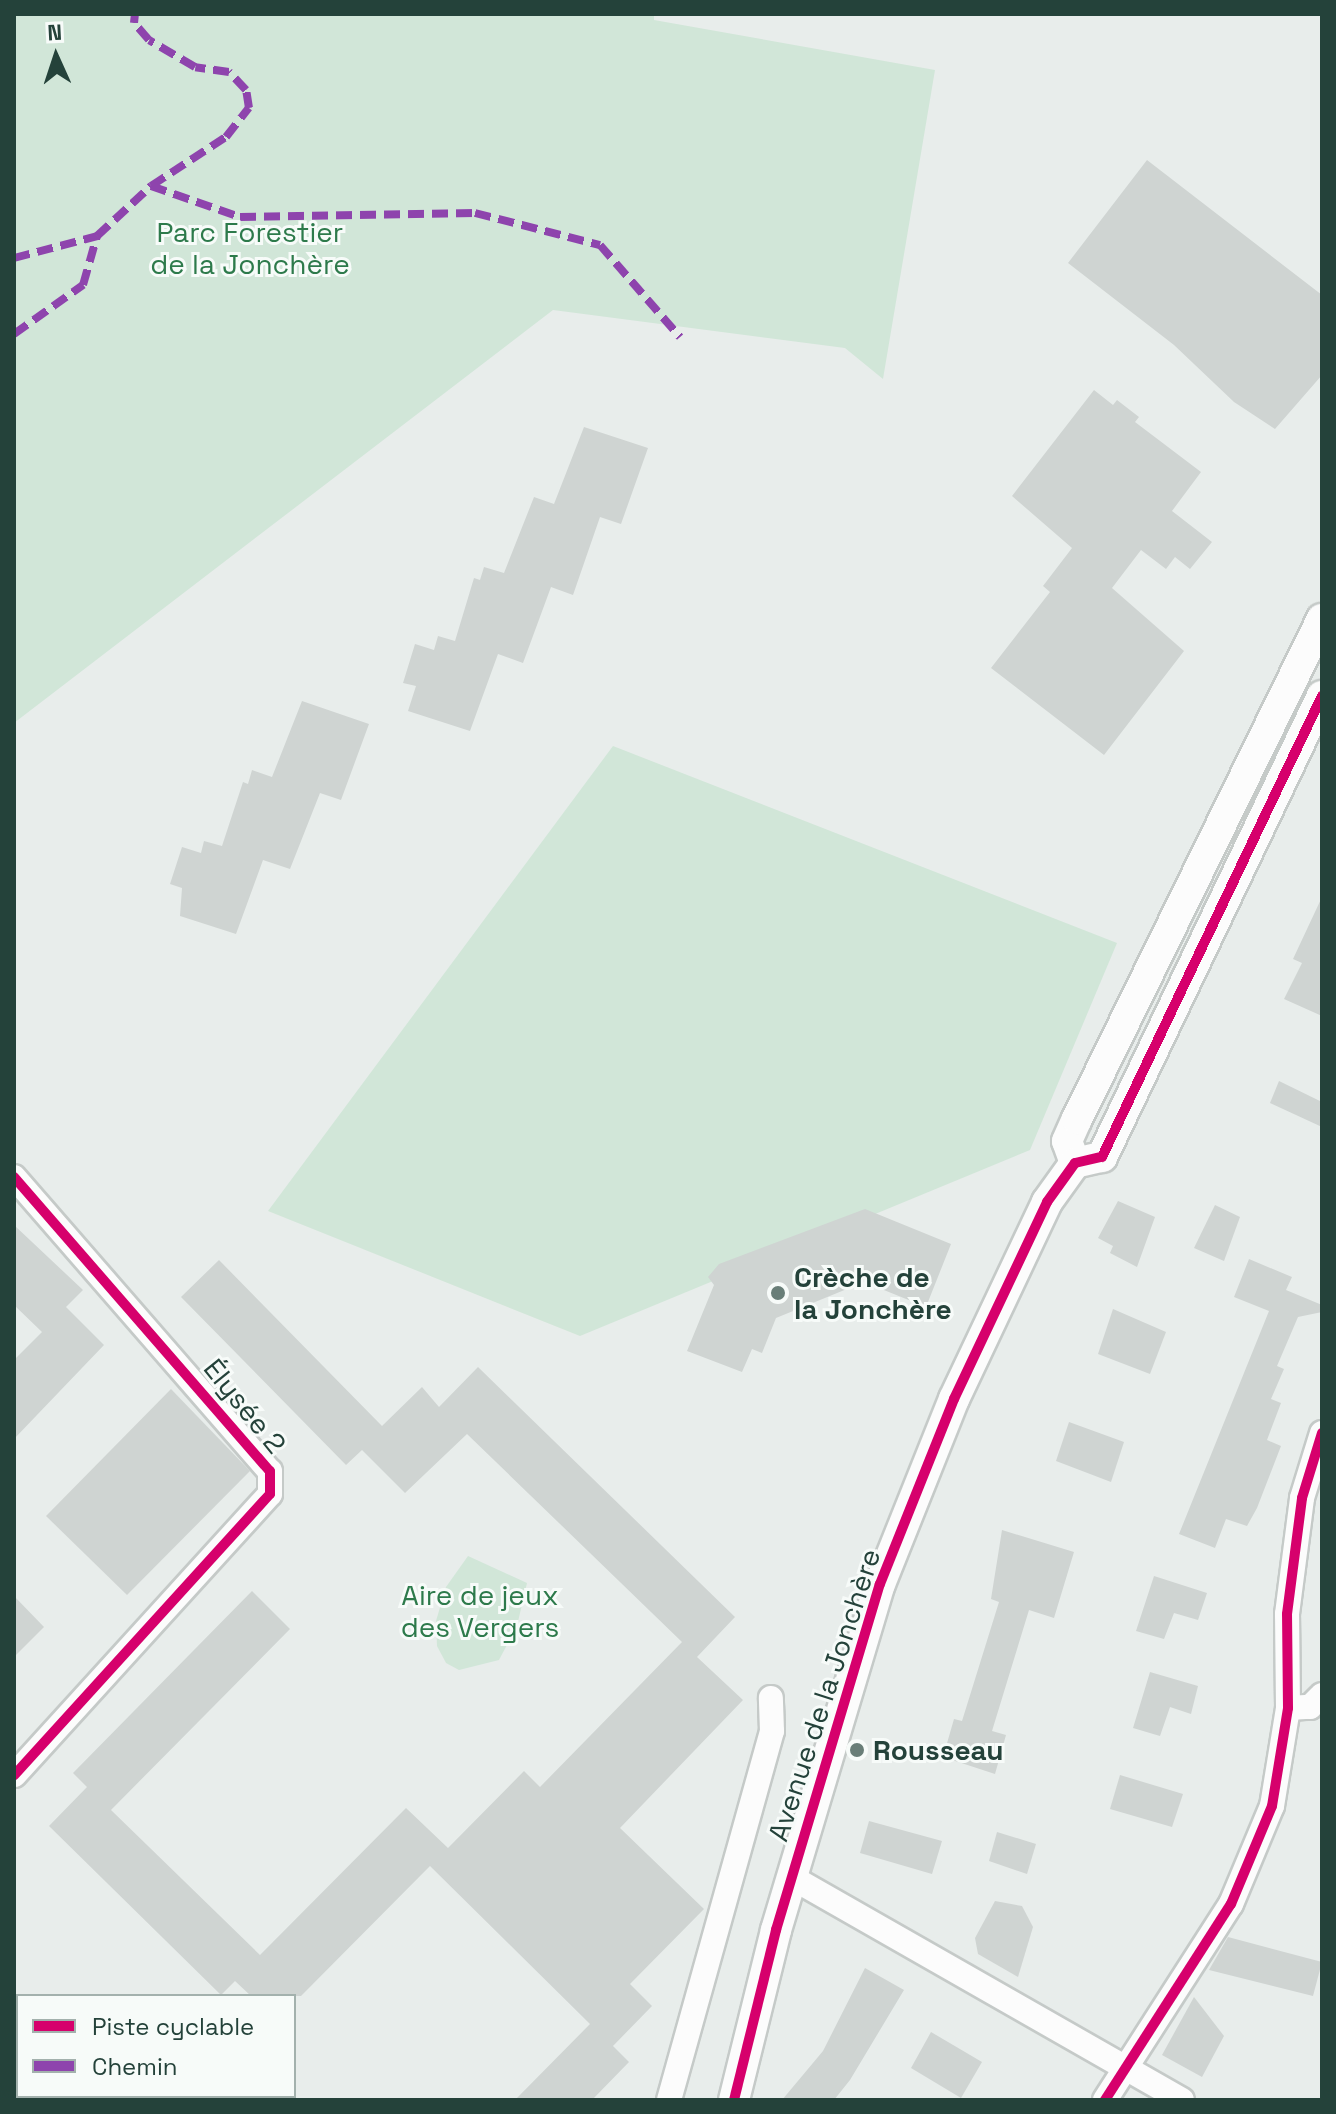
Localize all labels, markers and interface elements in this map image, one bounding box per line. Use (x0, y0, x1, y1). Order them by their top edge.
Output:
north arrow (16, 16, 96, 96)
text: N (47, 18, 63, 46)
park label: Parc Forestier de la Jonchère (150, 215, 350, 281)
place label: Crèche de la Jonchère (794, 1260, 952, 1326)
marker: Crèche de la Jonchère (769, 1284, 787, 1302)
street label: Élysée 2 (197, 1352, 293, 1460)
street label: Avenue de la Jonchère (761, 1545, 887, 1845)
park label: Aire de jeux des Vergers (400, 1578, 560, 1644)
place label: Rousseau (873, 1733, 1004, 1767)
marker: Rousseau (848, 1741, 866, 1759)
legend (16, 1994, 296, 2098)
text: Piste cyclable (92, 2011, 254, 2042)
text: Chemin (92, 2051, 178, 2082)

